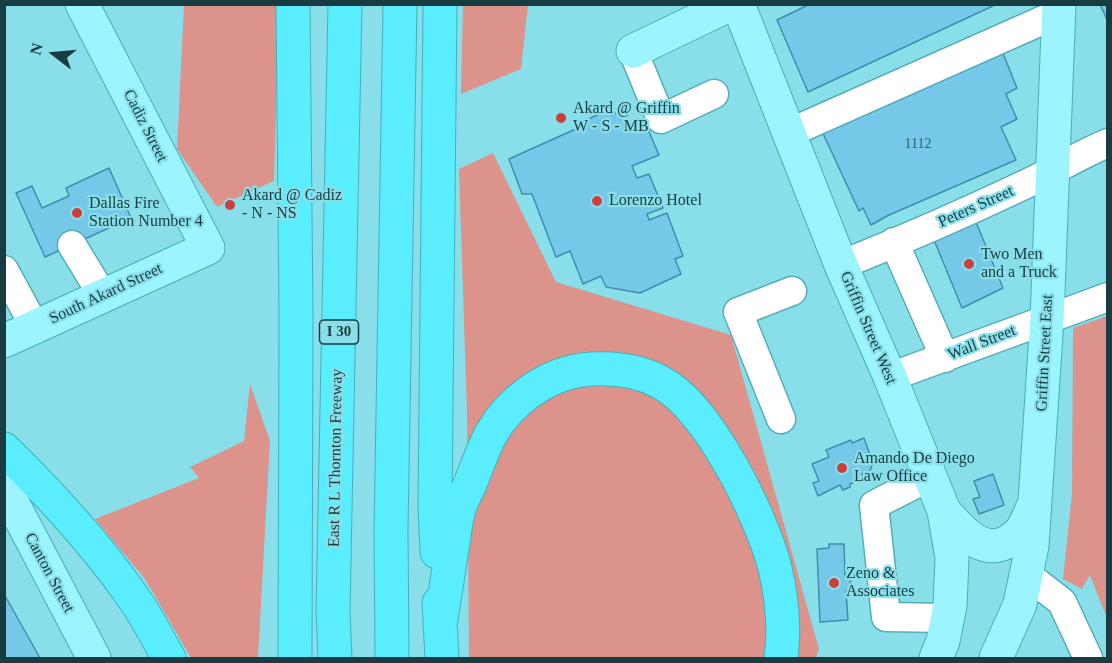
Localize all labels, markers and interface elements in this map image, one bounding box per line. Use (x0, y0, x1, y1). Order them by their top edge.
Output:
north arrow (24, 24, 84, 84)
text: N (26, 41, 46, 57)
street label: Cadiz Street (119, 87, 171, 165)
place label: Akard @ Griffin W - S - MB (573, 99, 680, 137)
marker: Akard @ Griffin W - S - MB (554, 111, 568, 125)
house number: 1112 (905, 136, 931, 152)
street label: Peters Street (935, 182, 1017, 232)
place label: Akard @ Cadiz - N - NS (242, 186, 342, 224)
place label: Lorenzo Hotel (609, 191, 702, 211)
place label: Dallas Fire Station Number 4 (89, 194, 203, 232)
marker: Lorenzo Hotel (590, 194, 604, 208)
marker: Akard @ Cadiz - N - NS (223, 198, 237, 212)
marker: Dallas Fire Station Number 4 (70, 206, 84, 220)
place label: Two Men and a Truck (981, 245, 1057, 283)
marker: Two Men and a Truck (962, 257, 976, 271)
street label: South Akard Street (46, 259, 166, 329)
street label: Griffin Street West (836, 269, 900, 387)
street label: Griffin Street East (1032, 294, 1058, 412)
road number: I 30 (320, 320, 358, 344)
street label: Wall Street (945, 321, 1019, 365)
street label: East R L Thornton Freeway (325, 369, 347, 547)
place label: Amando De Diego Law Office (854, 449, 975, 487)
marker: Amando De Diego Law Office (835, 461, 849, 475)
street label: Canton Street (20, 530, 78, 616)
place label: Zeno & Associates (846, 564, 914, 602)
marker: Zeno & Associates (827, 576, 841, 590)

